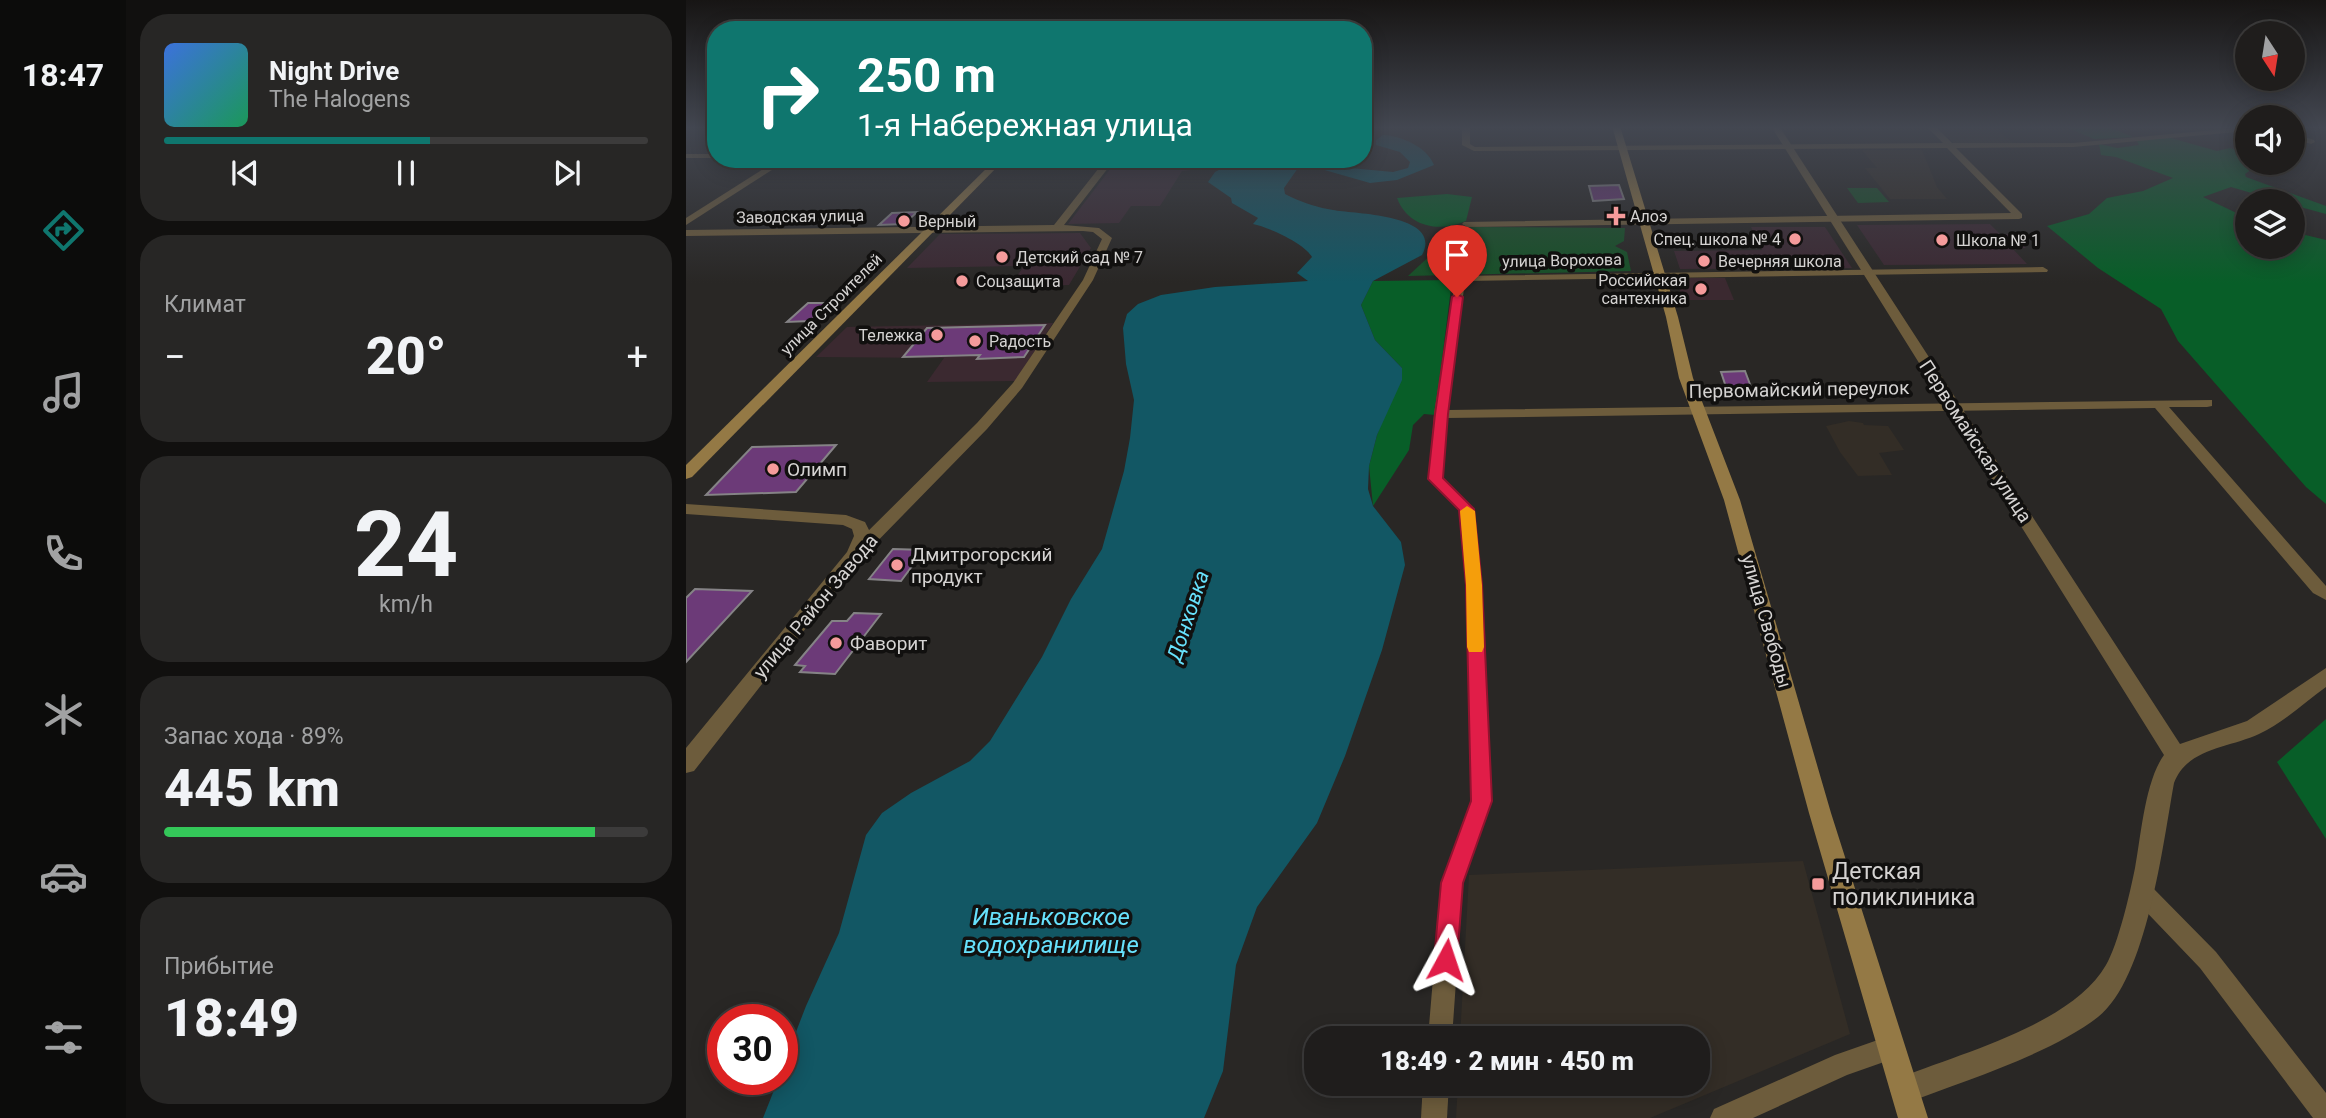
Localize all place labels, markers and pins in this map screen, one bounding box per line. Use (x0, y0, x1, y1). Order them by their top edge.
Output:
place label: Алоэ (1630, 207, 1668, 226)
marker: Алоэ (1608, 208, 1624, 224)
place label: Верный (918, 212, 976, 231)
marker: Верный (896, 213, 912, 229)
pin (1427, 225, 1487, 297)
place label: Спец. школа № 4 (1653, 230, 1781, 249)
marker: Спец. школа № 4 (1787, 231, 1803, 247)
place label: Школа № 1 (1956, 231, 2040, 250)
marker: Школа № 1 (1934, 232, 1950, 248)
place label: Детский сад № 7 (1016, 248, 1143, 267)
marker: Детский сад № 7 (994, 249, 1010, 265)
place label: Вечерняя школа (1718, 252, 1842, 271)
marker: Вечерняя школа (1696, 253, 1712, 269)
place label: Российская сантехника (1598, 271, 1687, 308)
place label: Соцзащита (976, 272, 1061, 291)
marker: Соцзащита (954, 273, 970, 289)
marker: Российская сантехника (1693, 281, 1709, 297)
place label: Тележка (858, 326, 923, 345)
marker: Тележка (929, 327, 945, 343)
place label: Радость (989, 332, 1051, 351)
marker: Радость (967, 333, 983, 349)
place label: Олимп (787, 458, 847, 481)
marker: Олимп (765, 461, 781, 477)
place label: Дмитрогорский продукт (911, 543, 1052, 588)
marker: Дмитрогорский продукт (889, 557, 905, 573)
place label: Фаворит (850, 632, 927, 655)
marker: Фаворит (828, 635, 844, 651)
place label: Детская поликлиника (1832, 858, 1975, 911)
marker: Детская поликлиника (1810, 876, 1826, 892)

